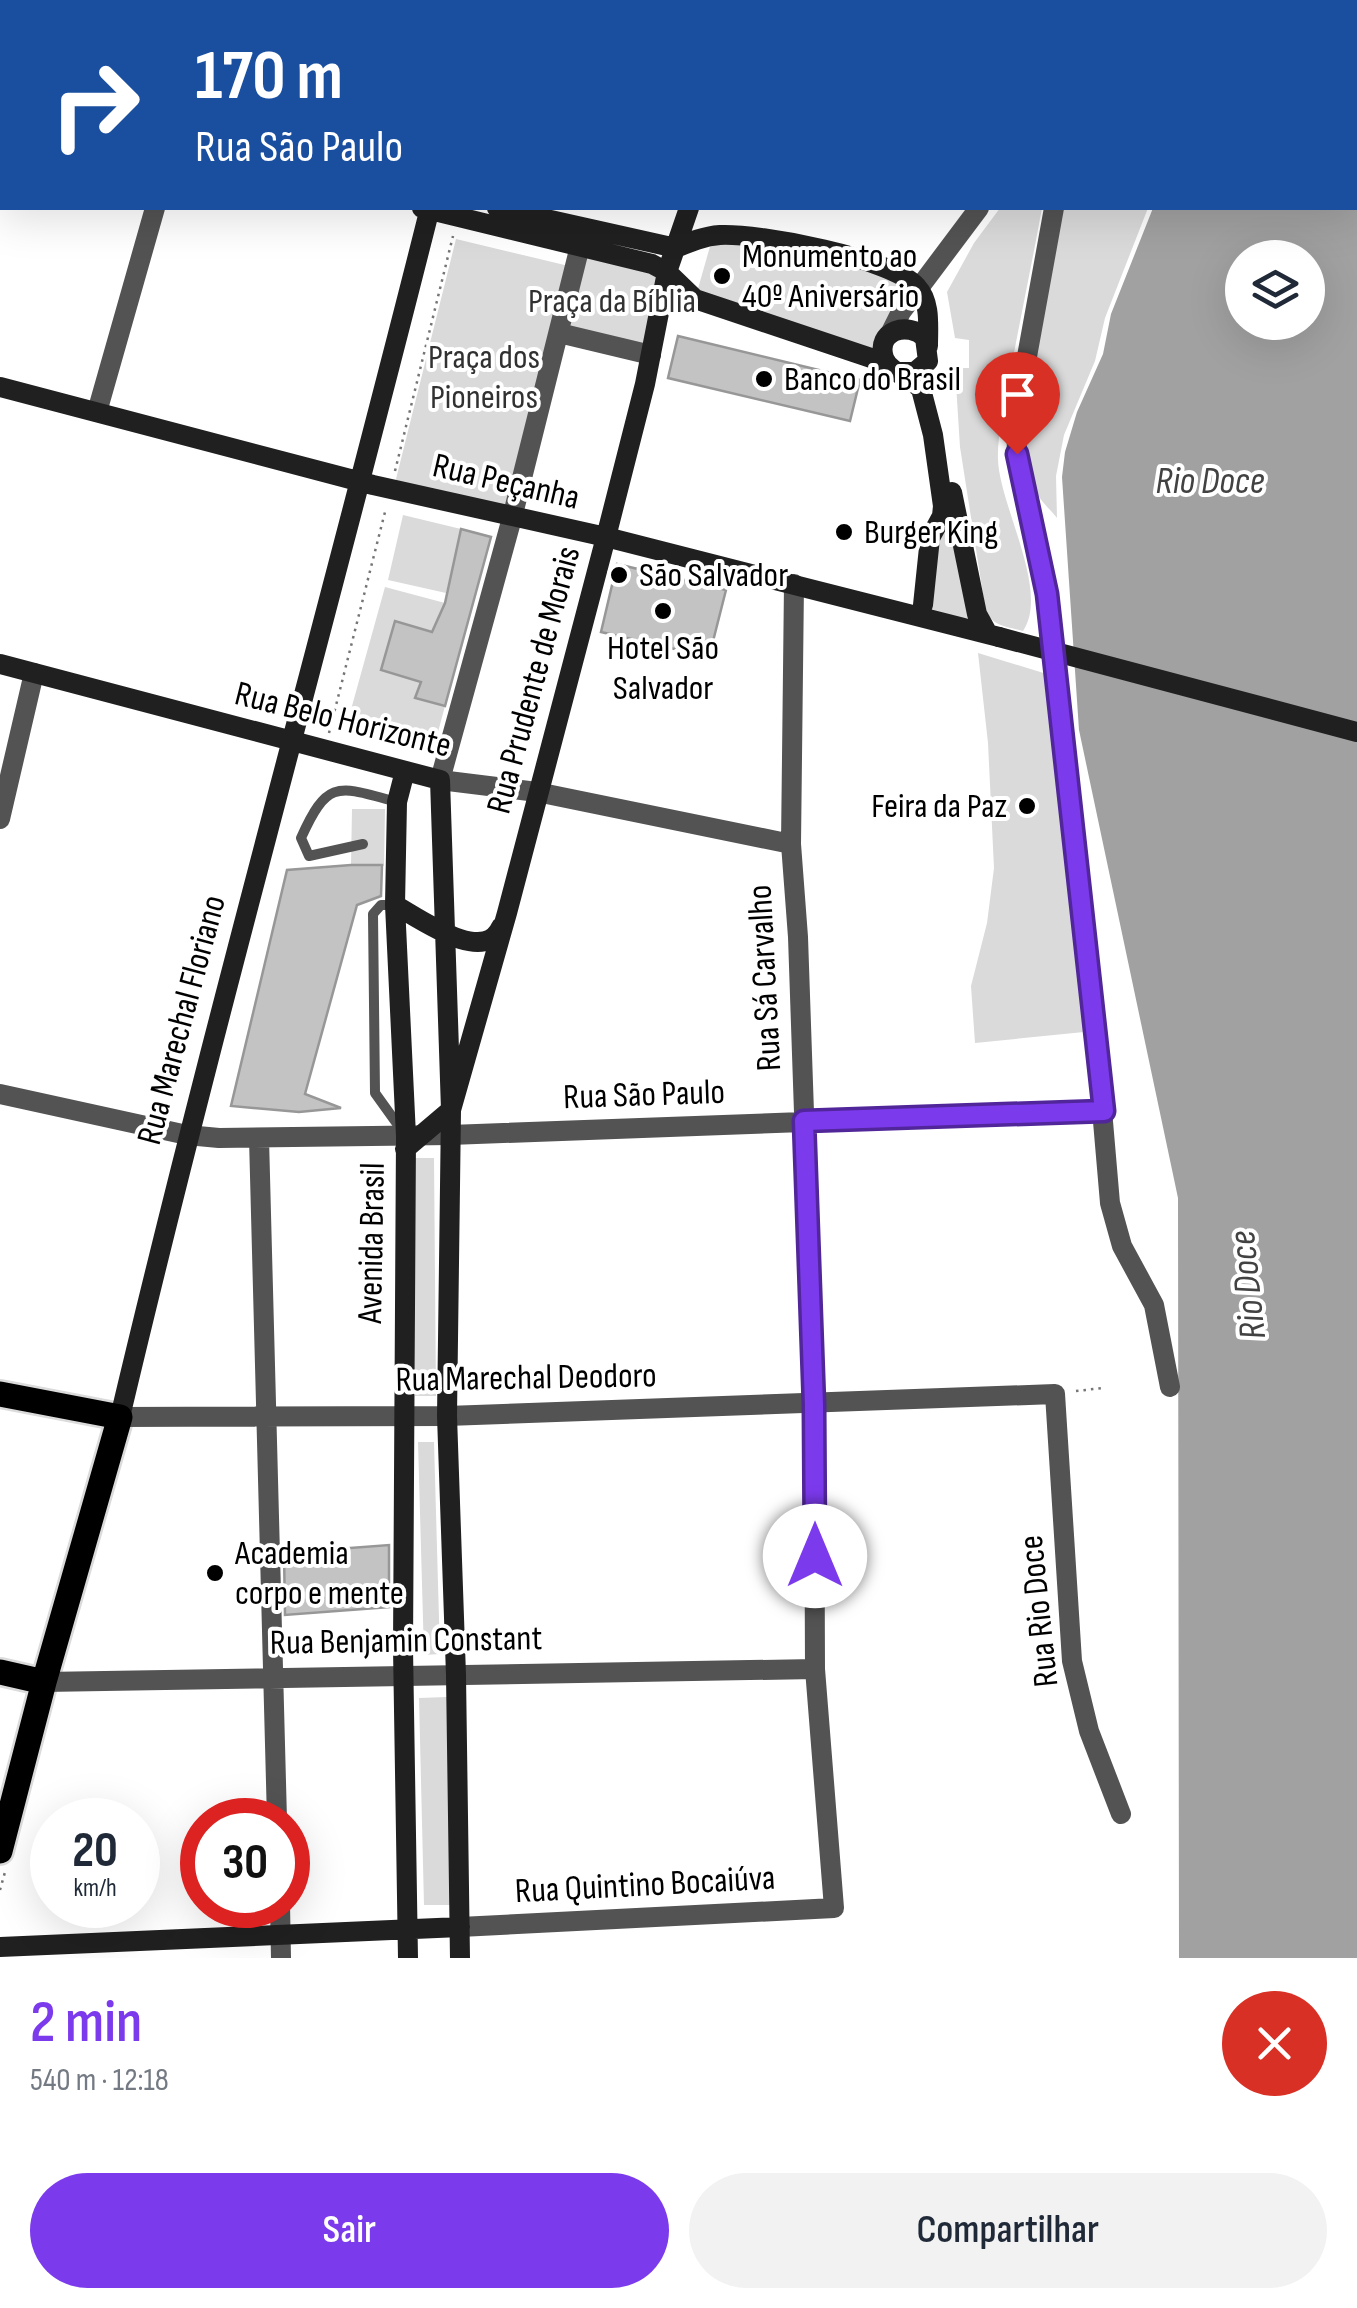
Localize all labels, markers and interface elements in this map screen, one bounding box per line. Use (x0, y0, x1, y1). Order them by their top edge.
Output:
text: 170 m (195, 35, 343, 119)
icon: right (30, 40, 160, 170)
text: Rua São Paulo (195, 120, 403, 175)
place label: Monumento ao 40º Aniversário (742, 235, 919, 318)
map controls (1225, 240, 1325, 340)
button: layers (1225, 240, 1325, 340)
marker: Monumento ao 40º Aniversário (711, 265, 733, 287)
park label: Praça da Bíblia (528, 280, 696, 323)
park label: Praça dos Pioneiros (428, 336, 540, 419)
pin (975, 352, 1060, 455)
place label: Banco do Brasil (784, 358, 961, 401)
icon: arrive (990, 367, 1045, 422)
marker: Banco do Brasil (753, 368, 775, 390)
street label: Rua Peçanha (429, 444, 583, 520)
water label: Rio Doce (1156, 459, 1265, 504)
place label: Burger King (864, 511, 998, 554)
marker: Burger King (833, 521, 855, 543)
street label: Rua Prudente de Morais (478, 542, 590, 818)
place label: São Salvador (639, 554, 788, 597)
marker: São Salvador (608, 564, 630, 586)
marker: Hotel São Salvador (652, 600, 674, 622)
place label: Hotel São Salvador (607, 627, 719, 710)
street label: Rua Belo Horizonte (230, 672, 456, 768)
place label: Feira da Paz (871, 785, 1007, 828)
marker: Feira da Paz (1016, 795, 1038, 817)
street label: Rua Sá Carvalho (739, 884, 791, 1072)
street label: Rua Marechal Floriano (128, 891, 236, 1149)
street label: Rua São Paulo (562, 1071, 726, 1119)
street label: Avenida Brasil (349, 1162, 395, 1325)
water label: Rio Doce (1220, 1228, 1276, 1342)
street label: Rua Marechal Deodoro (395, 1354, 657, 1402)
position arrow (763, 1504, 867, 1608)
place label: Academia corpo e mente (234, 1532, 404, 1615)
street label: Rua Rio Doce (1010, 1533, 1068, 1689)
marker: Academia corpo e mente (204, 1562, 226, 1584)
street label: Rua Benjamin Constant (269, 1617, 543, 1665)
speed limit sign: 30 (180, 1798, 310, 1928)
text: 20 (72, 1821, 118, 1881)
street label: Rua Quintino Bocaiúva (514, 1857, 776, 1913)
text: km/h (73, 1873, 117, 1904)
text: 2 min (30, 1987, 142, 2059)
button: close (1222, 1991, 1327, 2096)
text: 540 m · 12:18 (30, 2061, 169, 2100)
button: Sair (30, 2173, 669, 2288)
button: Compartilhar (689, 2173, 1327, 2288)

